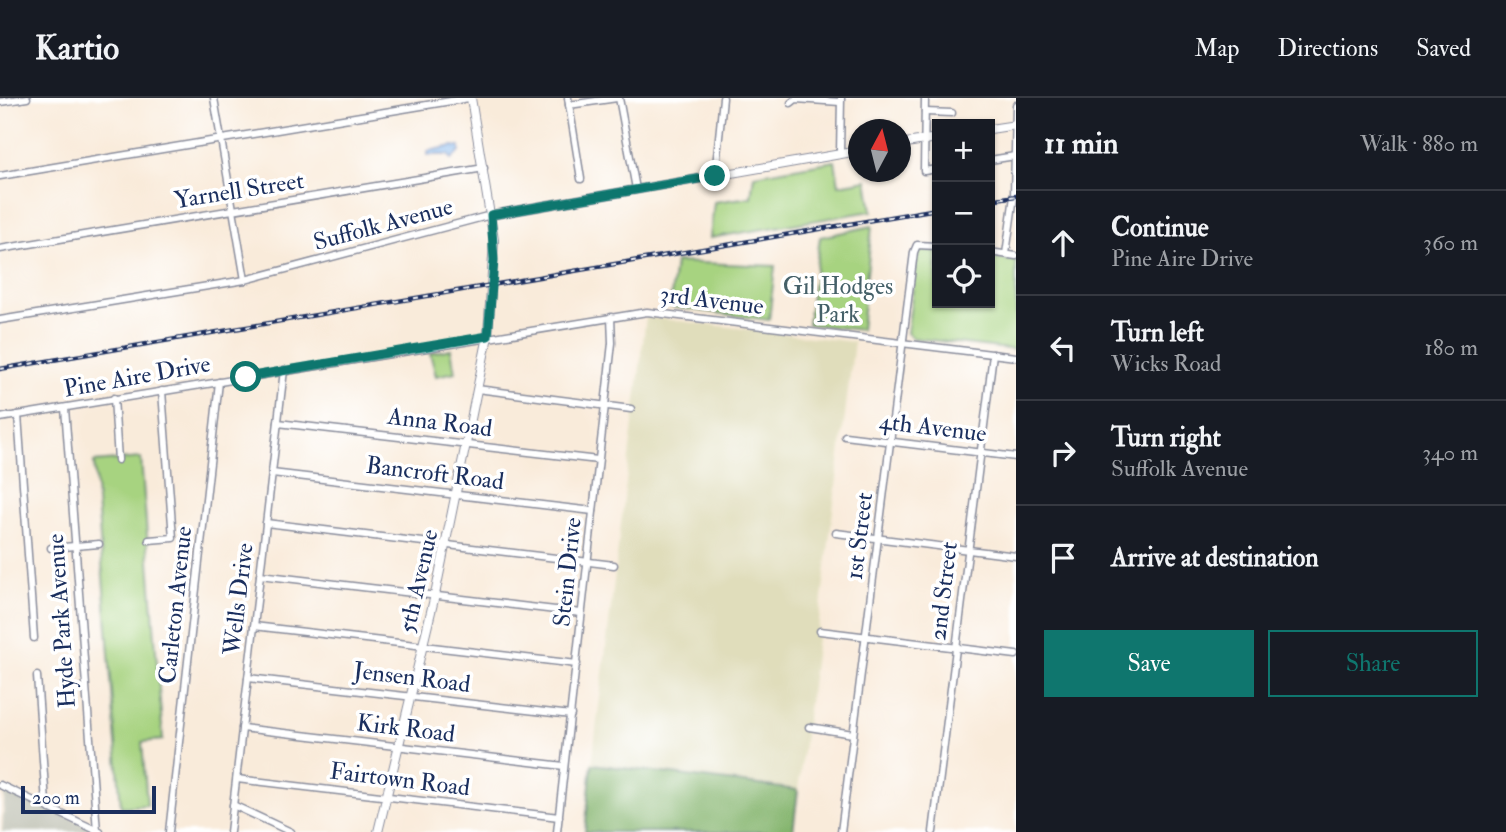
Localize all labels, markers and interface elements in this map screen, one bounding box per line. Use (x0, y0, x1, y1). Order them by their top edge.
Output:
text: Kartio (35, 28, 119, 69)
text: Map (1194, 33, 1239, 64)
text: Directions (1277, 33, 1378, 64)
text: Saved (1416, 33, 1471, 64)
north arrow (848, 119, 911, 182)
map controls (932, 119, 995, 308)
button: + (932, 119, 995, 182)
text: 11 min (1044, 125, 1118, 162)
text: Walk · 880 m (1360, 129, 1478, 158)
route end (699, 160, 730, 191)
street label: Yarnell Street (172, 165, 306, 216)
button: − (932, 182, 995, 245)
street label: Suffolk Avenue (310, 191, 456, 258)
text: Continue (1111, 212, 1209, 244)
icon: ahead (1044, 224, 1082, 262)
text: 360 m (1423, 228, 1478, 257)
text: Pine Aire Drive (1111, 244, 1253, 273)
button: locate (932, 245, 995, 308)
park label: Gil Hodges Park (783, 271, 893, 330)
street label: 3rd Avenue (658, 279, 766, 322)
text: Turn left (1111, 317, 1204, 349)
icon: left (1044, 329, 1082, 367)
text: 180 m (1425, 333, 1478, 362)
street label: Pine Aire Drive (61, 348, 213, 405)
text: Wicks Road (1111, 349, 1221, 378)
route start (230, 361, 261, 392)
street label: Anna Road (385, 401, 494, 444)
street label: 4th Avenue (878, 406, 988, 449)
text: Turn right (1111, 422, 1221, 454)
icon: right (1044, 434, 1082, 472)
text: 340 m (1422, 438, 1478, 467)
street label: Bancroft Road (364, 450, 506, 497)
text: Suffolk Avenue (1111, 454, 1248, 483)
street label: 1st Street (839, 491, 880, 581)
street label: Stein Drive (546, 516, 589, 628)
street label: Carleton Avenue (152, 525, 199, 685)
street label: 5th Avenue (392, 526, 445, 636)
street label: Hyde Park Avenue (40, 533, 83, 709)
icon: arrive (1044, 539, 1082, 577)
street label: 2nd Street (922, 540, 965, 642)
street label: Wells Drive (216, 541, 261, 658)
text: Arrive at destination (1111, 542, 1319, 574)
button: Save (1044, 630, 1254, 697)
button: Share (1268, 630, 1478, 697)
street label: Jensen Road (351, 655, 472, 700)
street label: Kirk Road (355, 707, 457, 750)
street label: Fairtown Road (328, 756, 472, 804)
scale bar (21, 783, 156, 815)
text: 200 m (32, 786, 80, 810)

